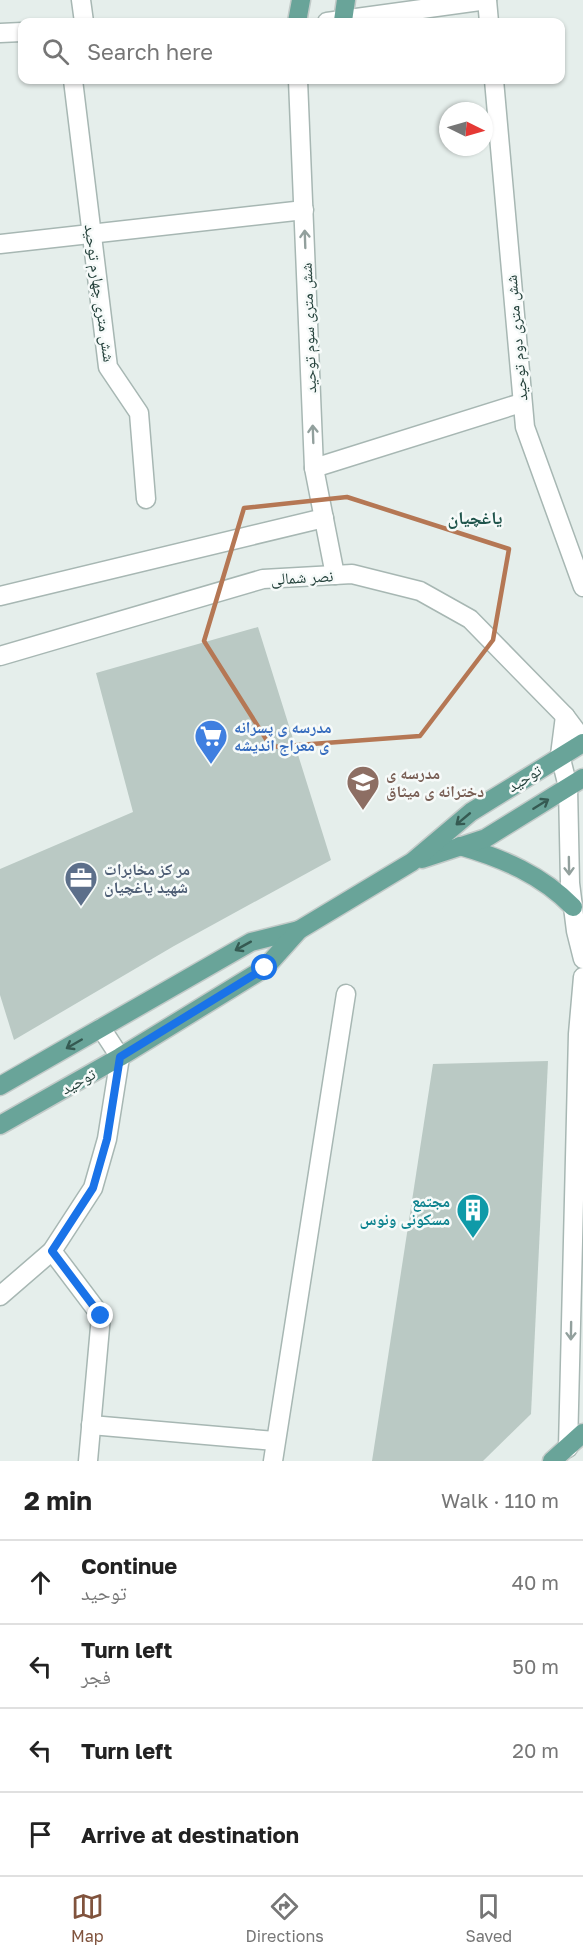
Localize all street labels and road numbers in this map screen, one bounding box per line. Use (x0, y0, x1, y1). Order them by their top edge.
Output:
street label: شش متری چهارم توحید (79, 223, 120, 363)
street label: شش متری سوم توحید (296, 262, 321, 394)
street label: شش متری دوم توحید (501, 274, 532, 402)
street label: نصر شمالی (270, 565, 334, 590)
street label: توحید (503, 760, 545, 796)
street label: توحید (57, 1063, 99, 1099)

